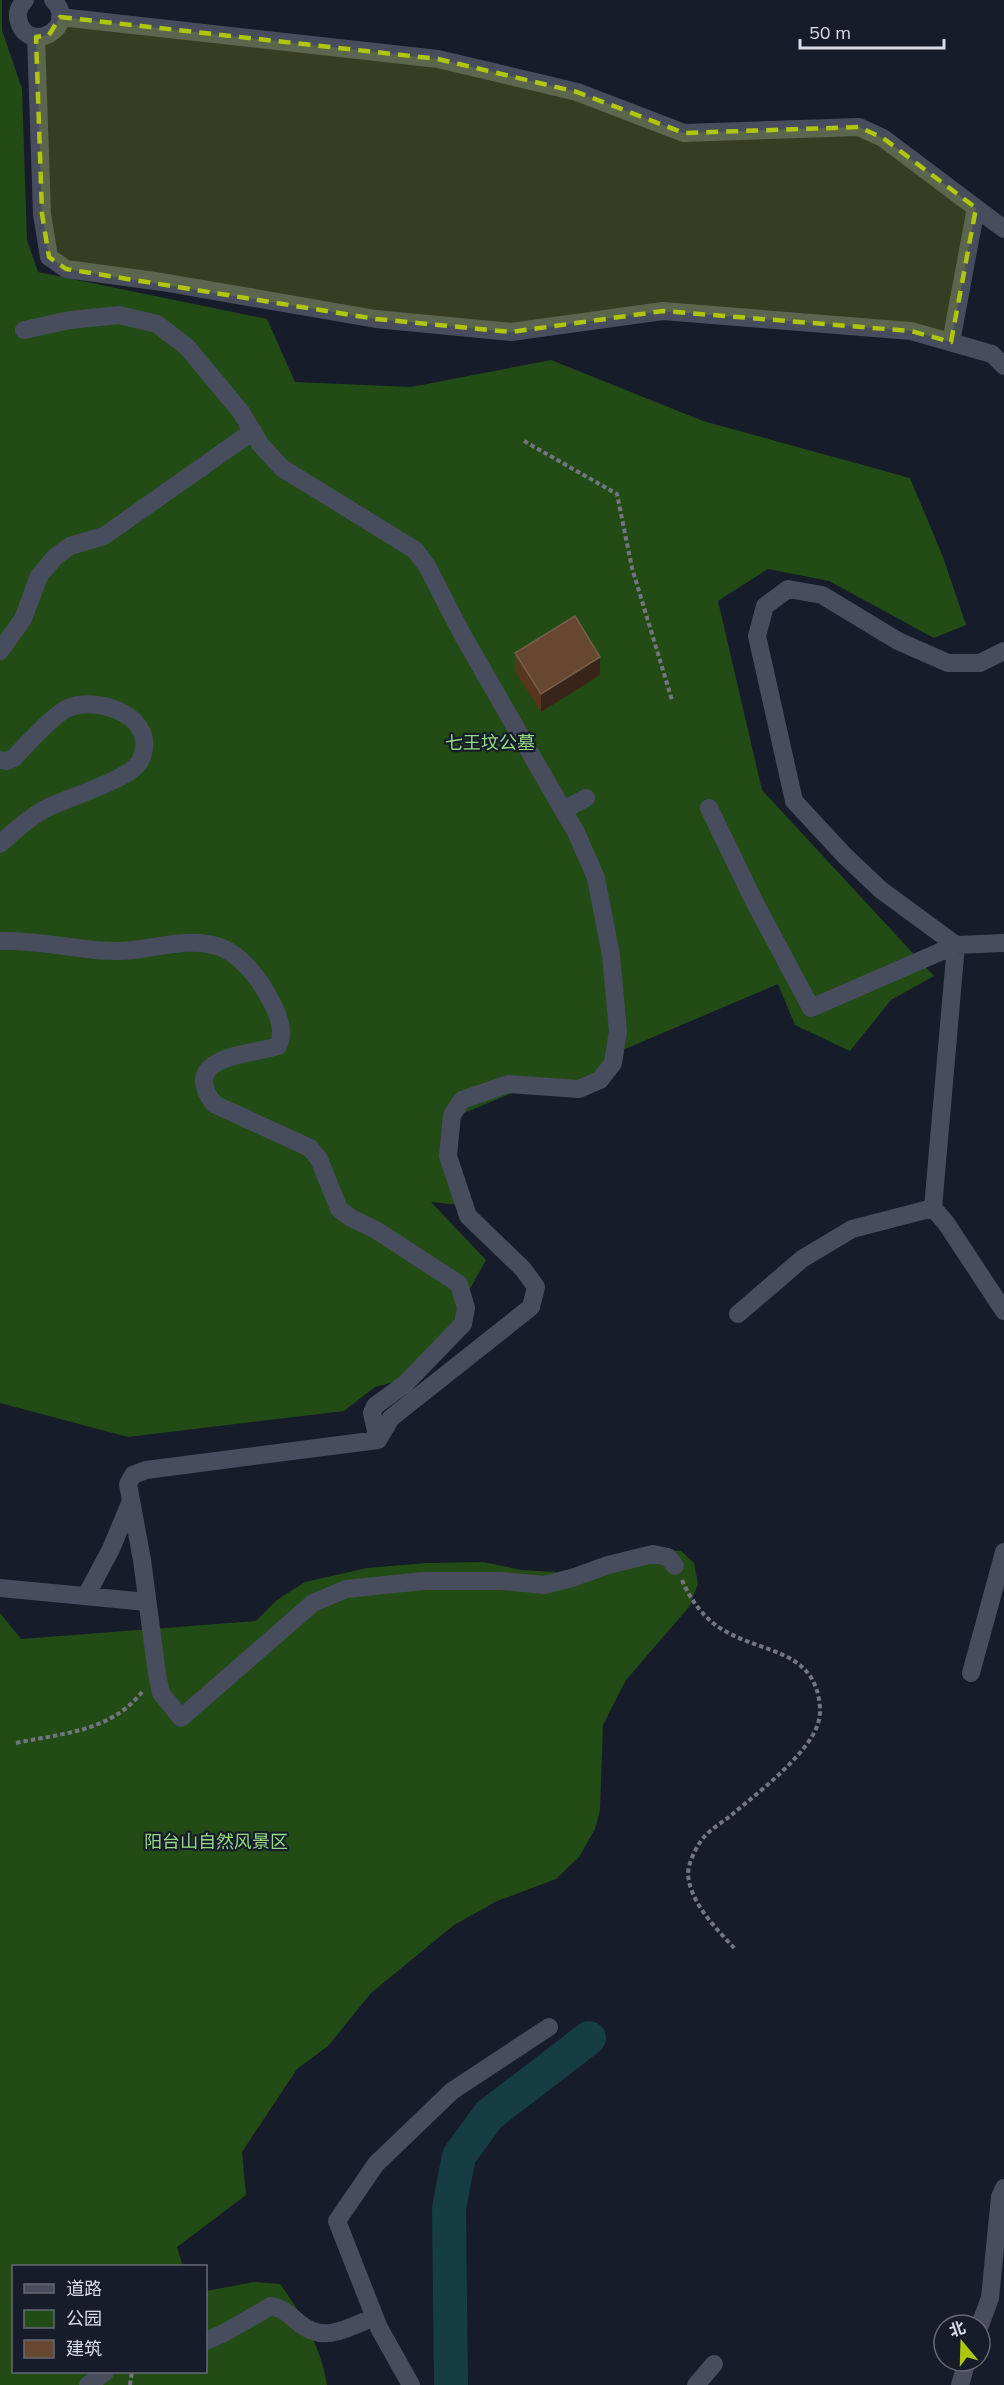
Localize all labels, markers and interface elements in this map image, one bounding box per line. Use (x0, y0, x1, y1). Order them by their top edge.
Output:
scale bar (800, 12, 944, 50)
text: 50 m (809, 21, 851, 44)
park label: 七王坟公墓 (445, 731, 535, 754)
park label: 阳台山自然风景区 (144, 1830, 288, 1853)
legend (12, 2265, 207, 2373)
text: 道路 (66, 2277, 102, 2300)
text: 公园 (66, 2307, 102, 2330)
north arrow (932, 2313, 992, 2373)
text: 北 (946, 2317, 968, 2341)
text: 建筑 (66, 2337, 102, 2360)

